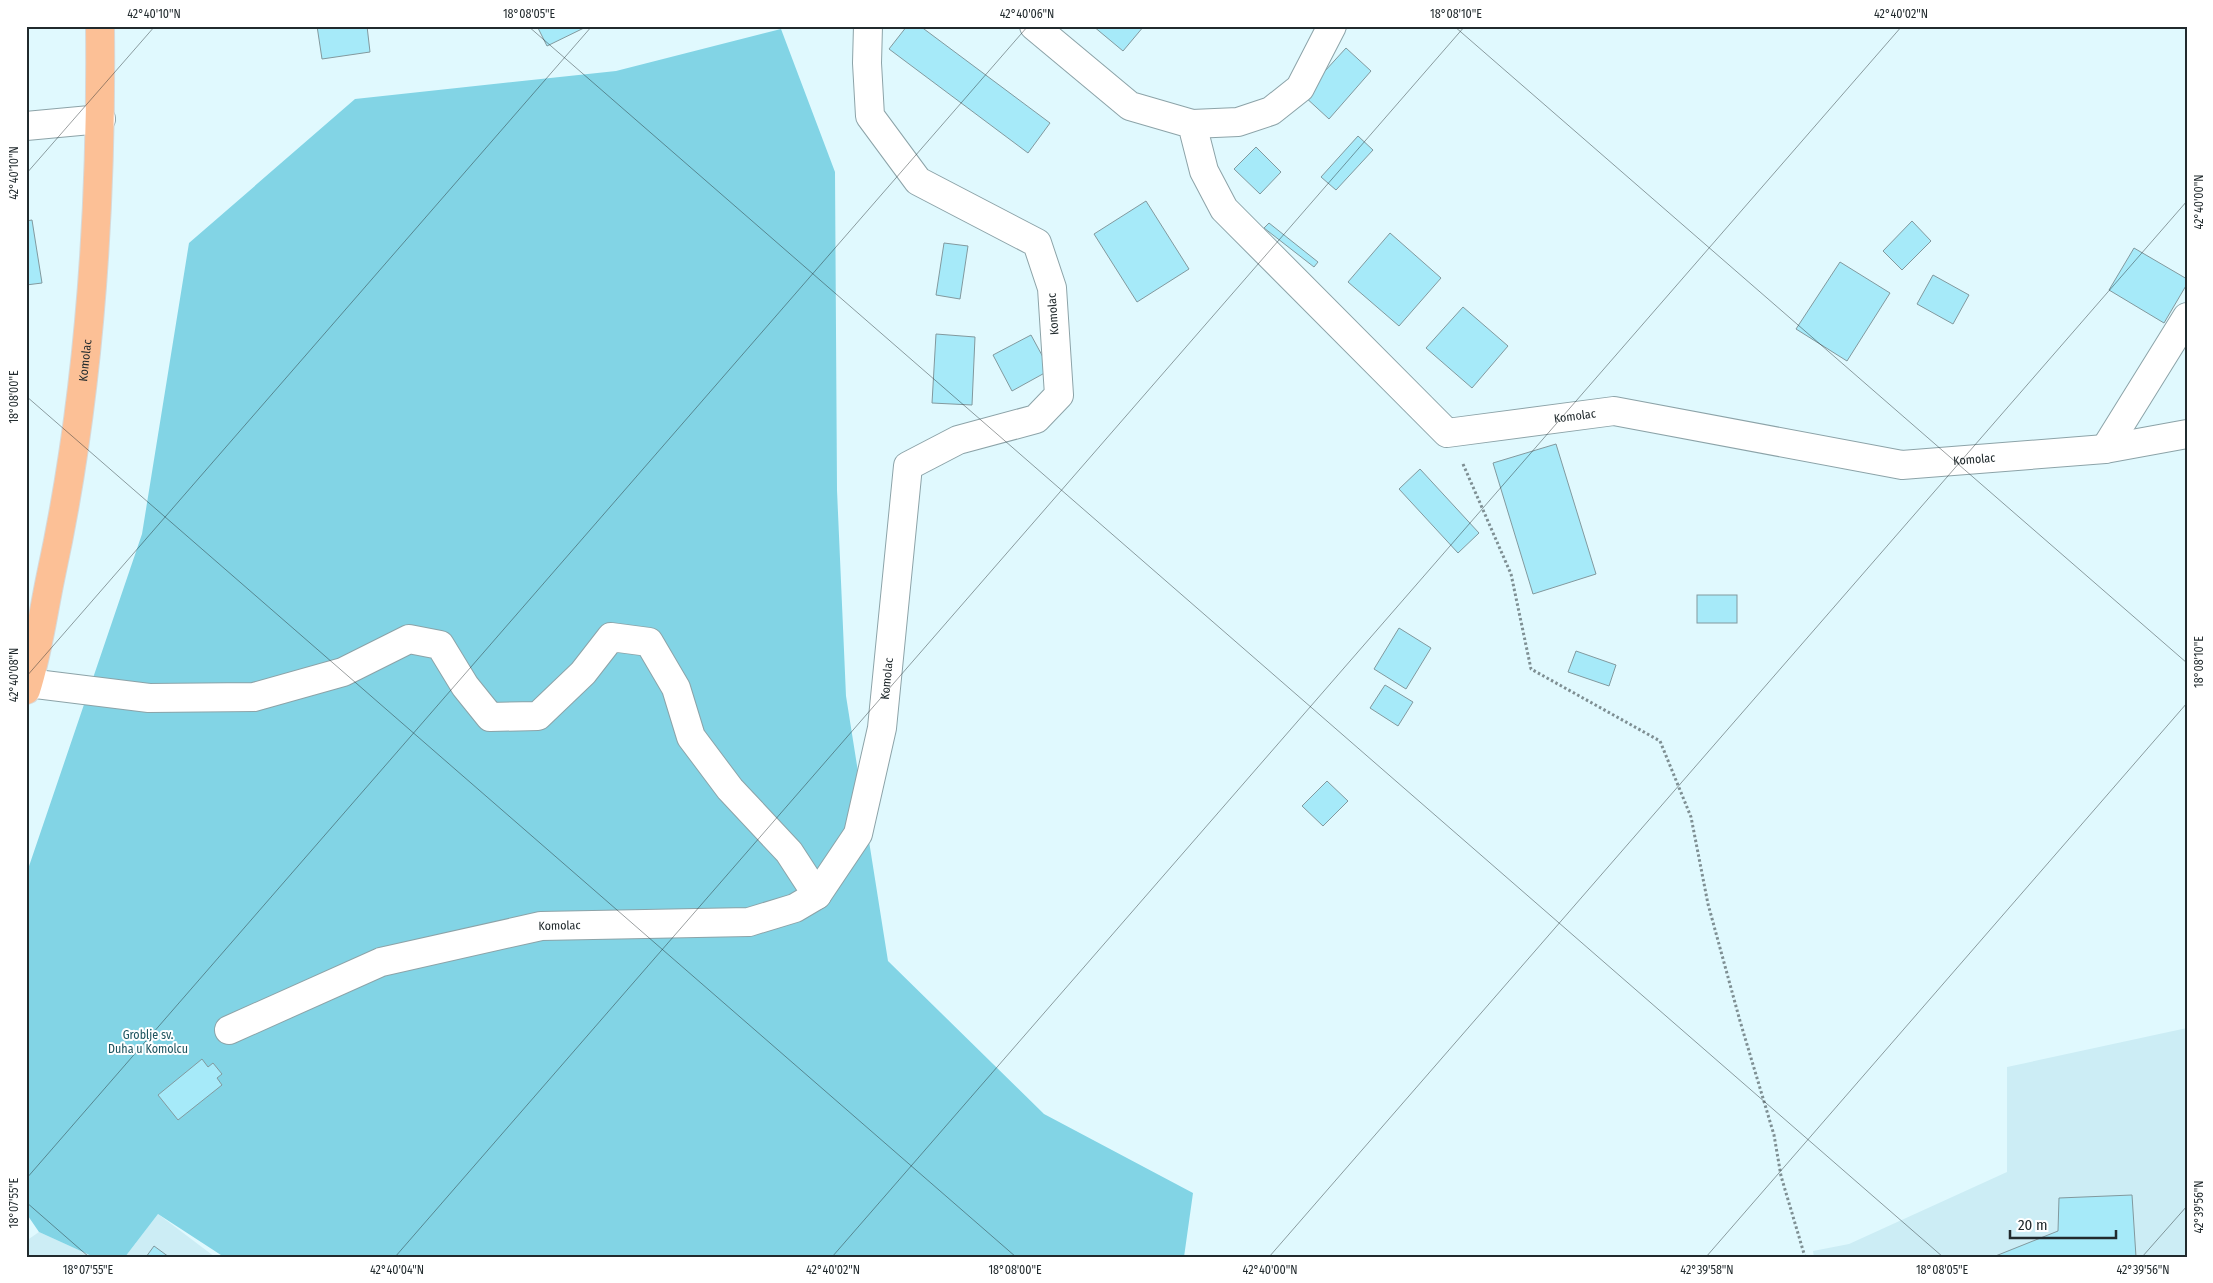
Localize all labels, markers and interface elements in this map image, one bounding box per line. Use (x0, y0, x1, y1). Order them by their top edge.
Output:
text: 42°40'10"N (127, 7, 181, 21)
text: 18°08'05"E (503, 7, 555, 21)
text: 42°40'06"N (1000, 7, 1054, 21)
text: 18°08'10"E (1430, 7, 1482, 21)
text: 42°40'02"N (1874, 7, 1928, 21)
text: 42°40'10"N (7, 146, 21, 200)
text: 42°40'00"N (2192, 174, 2206, 230)
street label: Komolac (1045, 292, 1061, 336)
street label: Komolac (76, 339, 94, 382)
text: 18°08'00"E (7, 370, 21, 424)
street label: Komolac (1553, 406, 1597, 426)
street label: Komolac (1953, 451, 1996, 468)
text: 18°08'10"E (2192, 636, 2206, 688)
text: 42°40'08"N (7, 648, 21, 702)
street label: Komolac (878, 657, 896, 700)
street label: Komolac (538, 918, 581, 933)
park label: Groblje sv. Duha u Komolcu (108, 1028, 188, 1056)
text: 18°07'55"E (7, 1177, 21, 1228)
text: 42°39'56"N (2192, 1180, 2206, 1234)
scale bar (2010, 1208, 2117, 1240)
text: 20 m (2018, 1216, 2048, 1234)
text: 18°07'55"E (63, 1263, 114, 1277)
text: 42°40'04"N (370, 1263, 424, 1277)
text: 42°40'02"N (806, 1263, 860, 1277)
text: 18°08'00"E (988, 1263, 1042, 1277)
text: 42°40'00"N (1242, 1263, 1298, 1277)
text: 42°39'58"N (1680, 1263, 1734, 1277)
text: 18°08'05"E (1916, 1263, 1968, 1277)
text: 42°39'56"N (2116, 1263, 2170, 1277)

